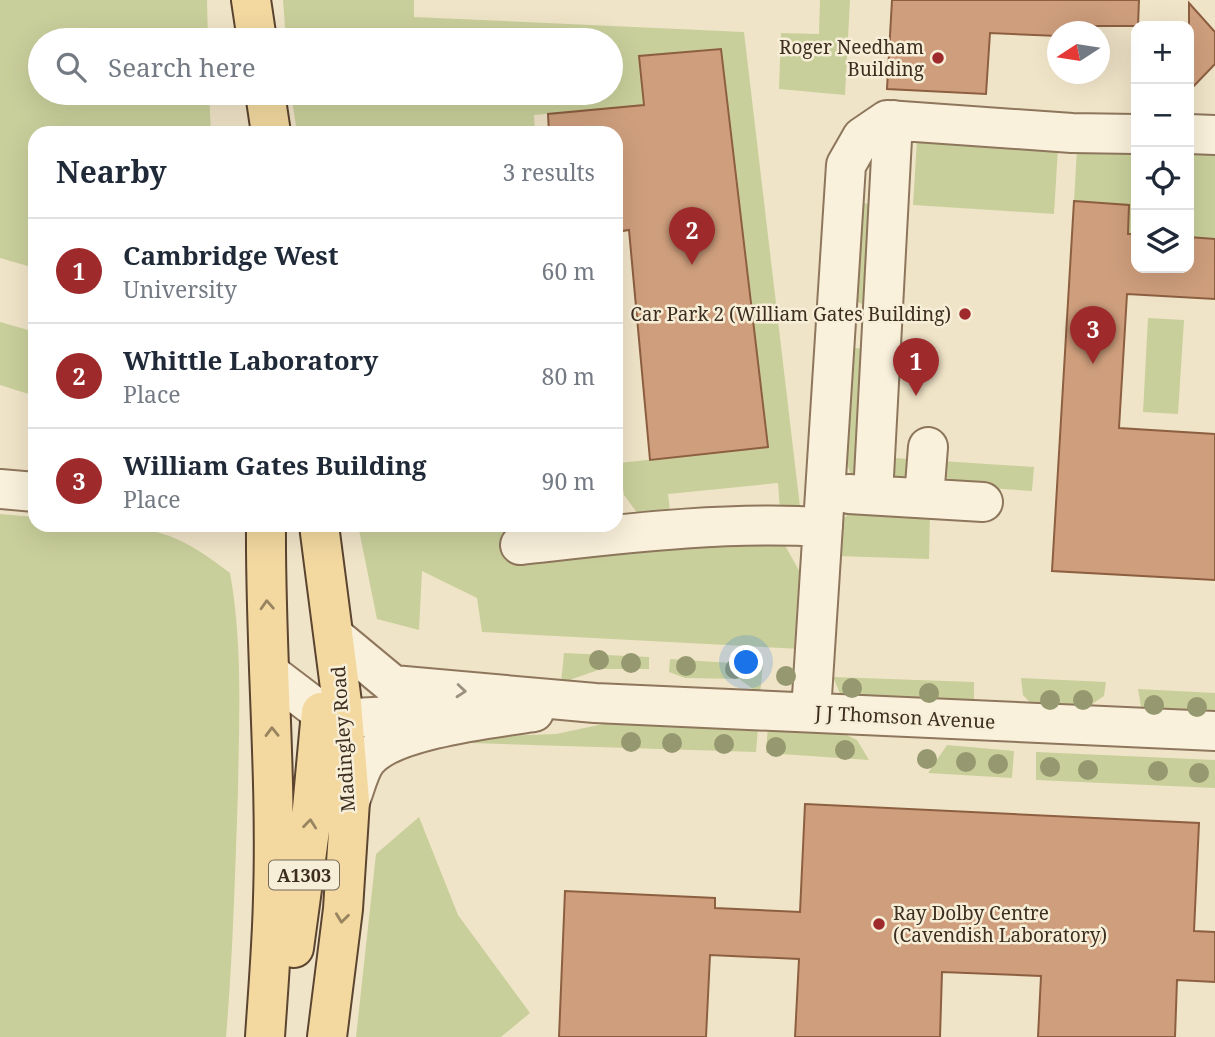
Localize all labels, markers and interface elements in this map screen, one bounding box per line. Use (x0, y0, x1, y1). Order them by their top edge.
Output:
north arrow (1047, 21, 1110, 84)
map controls (1131, 21, 1194, 273)
button: + (1131, 21, 1194, 84)
search box (28, 28, 623, 105)
place label: Roger Needham Building (779, 34, 924, 82)
icon: search (52, 48, 90, 86)
text: Search here (108, 49, 256, 85)
marker: Roger Needham Building (930, 50, 946, 66)
button: − (1131, 84, 1194, 147)
button: locate (1131, 147, 1194, 210)
text: Nearby (56, 151, 167, 192)
text: 3 results (502, 156, 595, 188)
pin: 2 (669, 207, 715, 265)
button: layers (1131, 210, 1194, 273)
text: Cambridge West (123, 237, 338, 273)
text: 1 (73, 255, 86, 287)
text: 60 m (542, 255, 595, 287)
text: University (123, 273, 237, 305)
place label: Car Park 2 (William Gates Building) (630, 301, 951, 327)
marker: Car Park 2 (William Gates Building) (957, 306, 973, 322)
pin: 3 (1070, 306, 1116, 364)
pin: 1 (893, 338, 939, 396)
text: Whittle Laboratory (123, 342, 378, 378)
text: 2 (73, 360, 86, 392)
text: 80 m (542, 360, 595, 392)
text: Place (123, 378, 181, 410)
text: William Gates Building (123, 447, 427, 483)
text: 3 (73, 465, 86, 497)
text: 90 m (542, 465, 595, 497)
text: Place (123, 483, 181, 515)
one-way arrow (259, 600, 274, 611)
your location (729, 645, 763, 679)
street label: Madingley Road (325, 665, 361, 813)
one-way arrow (456, 683, 467, 698)
street label: J J Thomson Avenue (813, 699, 996, 735)
one-way arrow (264, 726, 280, 737)
one-way arrow (302, 818, 317, 829)
road number: A1303 (269, 860, 339, 890)
place label: Ray Dolby Centre (Cavendish Laboratory) (893, 900, 1107, 948)
one-way arrow (335, 912, 350, 923)
marker: Ray Dolby Centre (Cavendish Laboratory) (871, 916, 887, 932)

